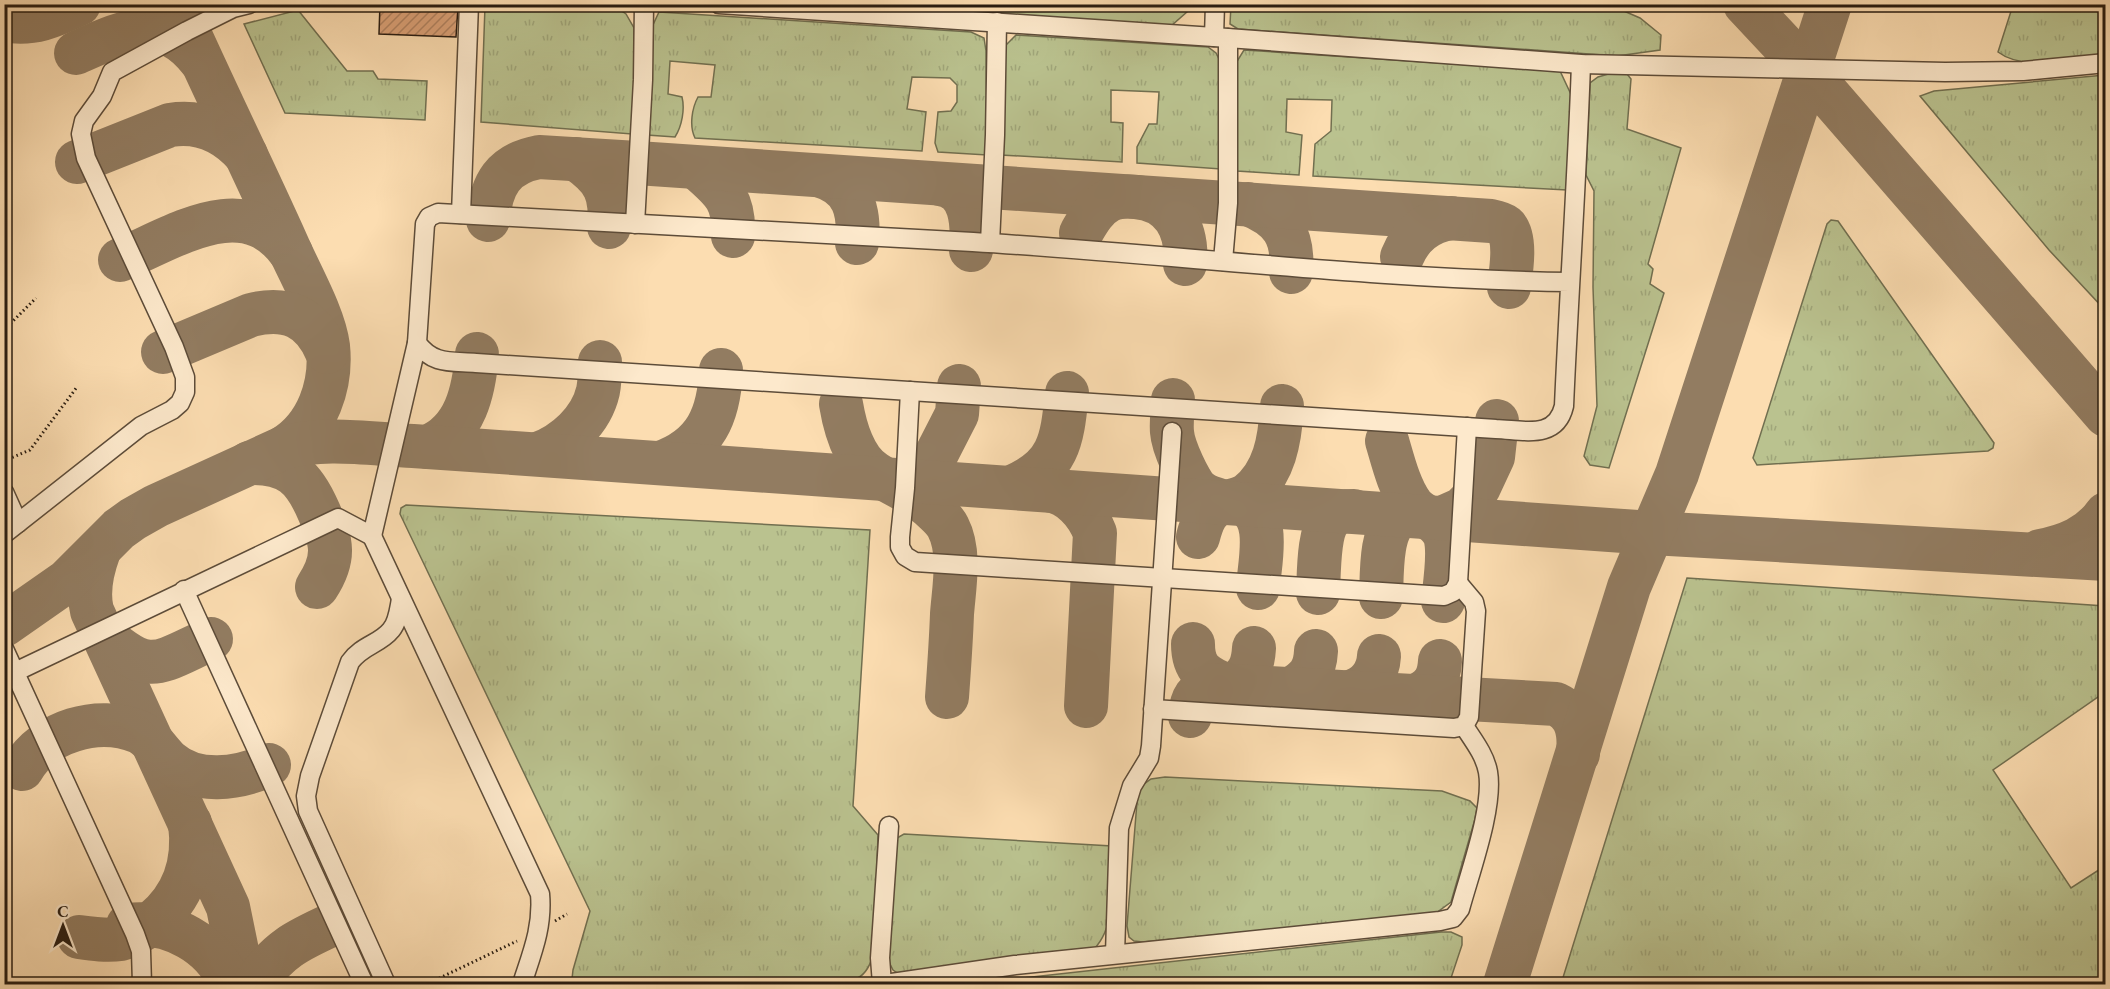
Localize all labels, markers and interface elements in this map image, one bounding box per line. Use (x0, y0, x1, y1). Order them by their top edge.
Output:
north arrow (33, 896, 93, 956)
text: С (57, 901, 69, 922)

